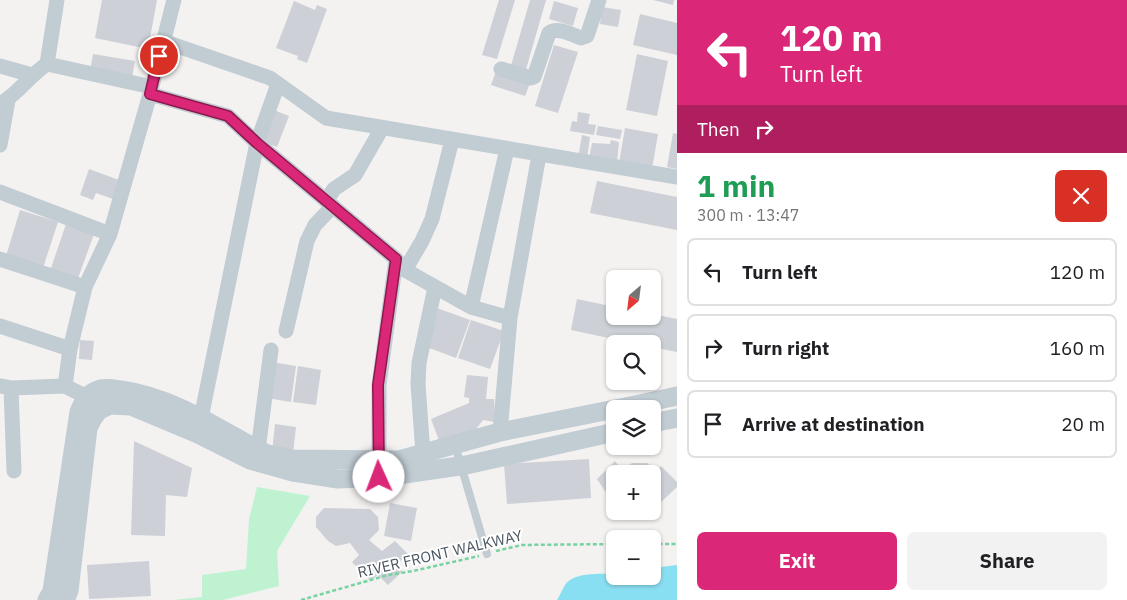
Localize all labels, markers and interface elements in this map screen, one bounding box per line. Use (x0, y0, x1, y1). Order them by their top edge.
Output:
text: 120 m (780, 15, 883, 61)
icon: left (697, 20, 762, 85)
pin (138, 35, 180, 77)
icon: arrive (145, 42, 173, 70)
text: Turn left (780, 59, 863, 88)
icon: right (750, 115, 778, 143)
text: Then (697, 117, 740, 141)
text: 1 min (697, 166, 775, 205)
button: close (1055, 170, 1107, 222)
text: 300 m · 13:47 (697, 205, 799, 225)
icon: left (699, 258, 727, 286)
text: Turn left (742, 260, 818, 284)
text: 120 m (1050, 260, 1105, 284)
north arrow (606, 270, 661, 325)
map controls (606, 270, 661, 585)
icon: right (699, 334, 727, 362)
button: search (606, 335, 661, 390)
text: Turn right (742, 336, 829, 360)
text: 160 m (1050, 336, 1105, 360)
button: layers (606, 400, 661, 455)
icon: arrive (699, 410, 727, 438)
text: Arrive at destination (742, 412, 925, 436)
text: 20 m (1061, 412, 1105, 436)
position arrow (352, 450, 404, 502)
button: + (606, 465, 661, 520)
street label: RIVER FRONT WALKWAY (356, 525, 524, 582)
button: − (606, 530, 661, 585)
button: Exit (697, 532, 897, 590)
button: Share (907, 532, 1107, 590)

